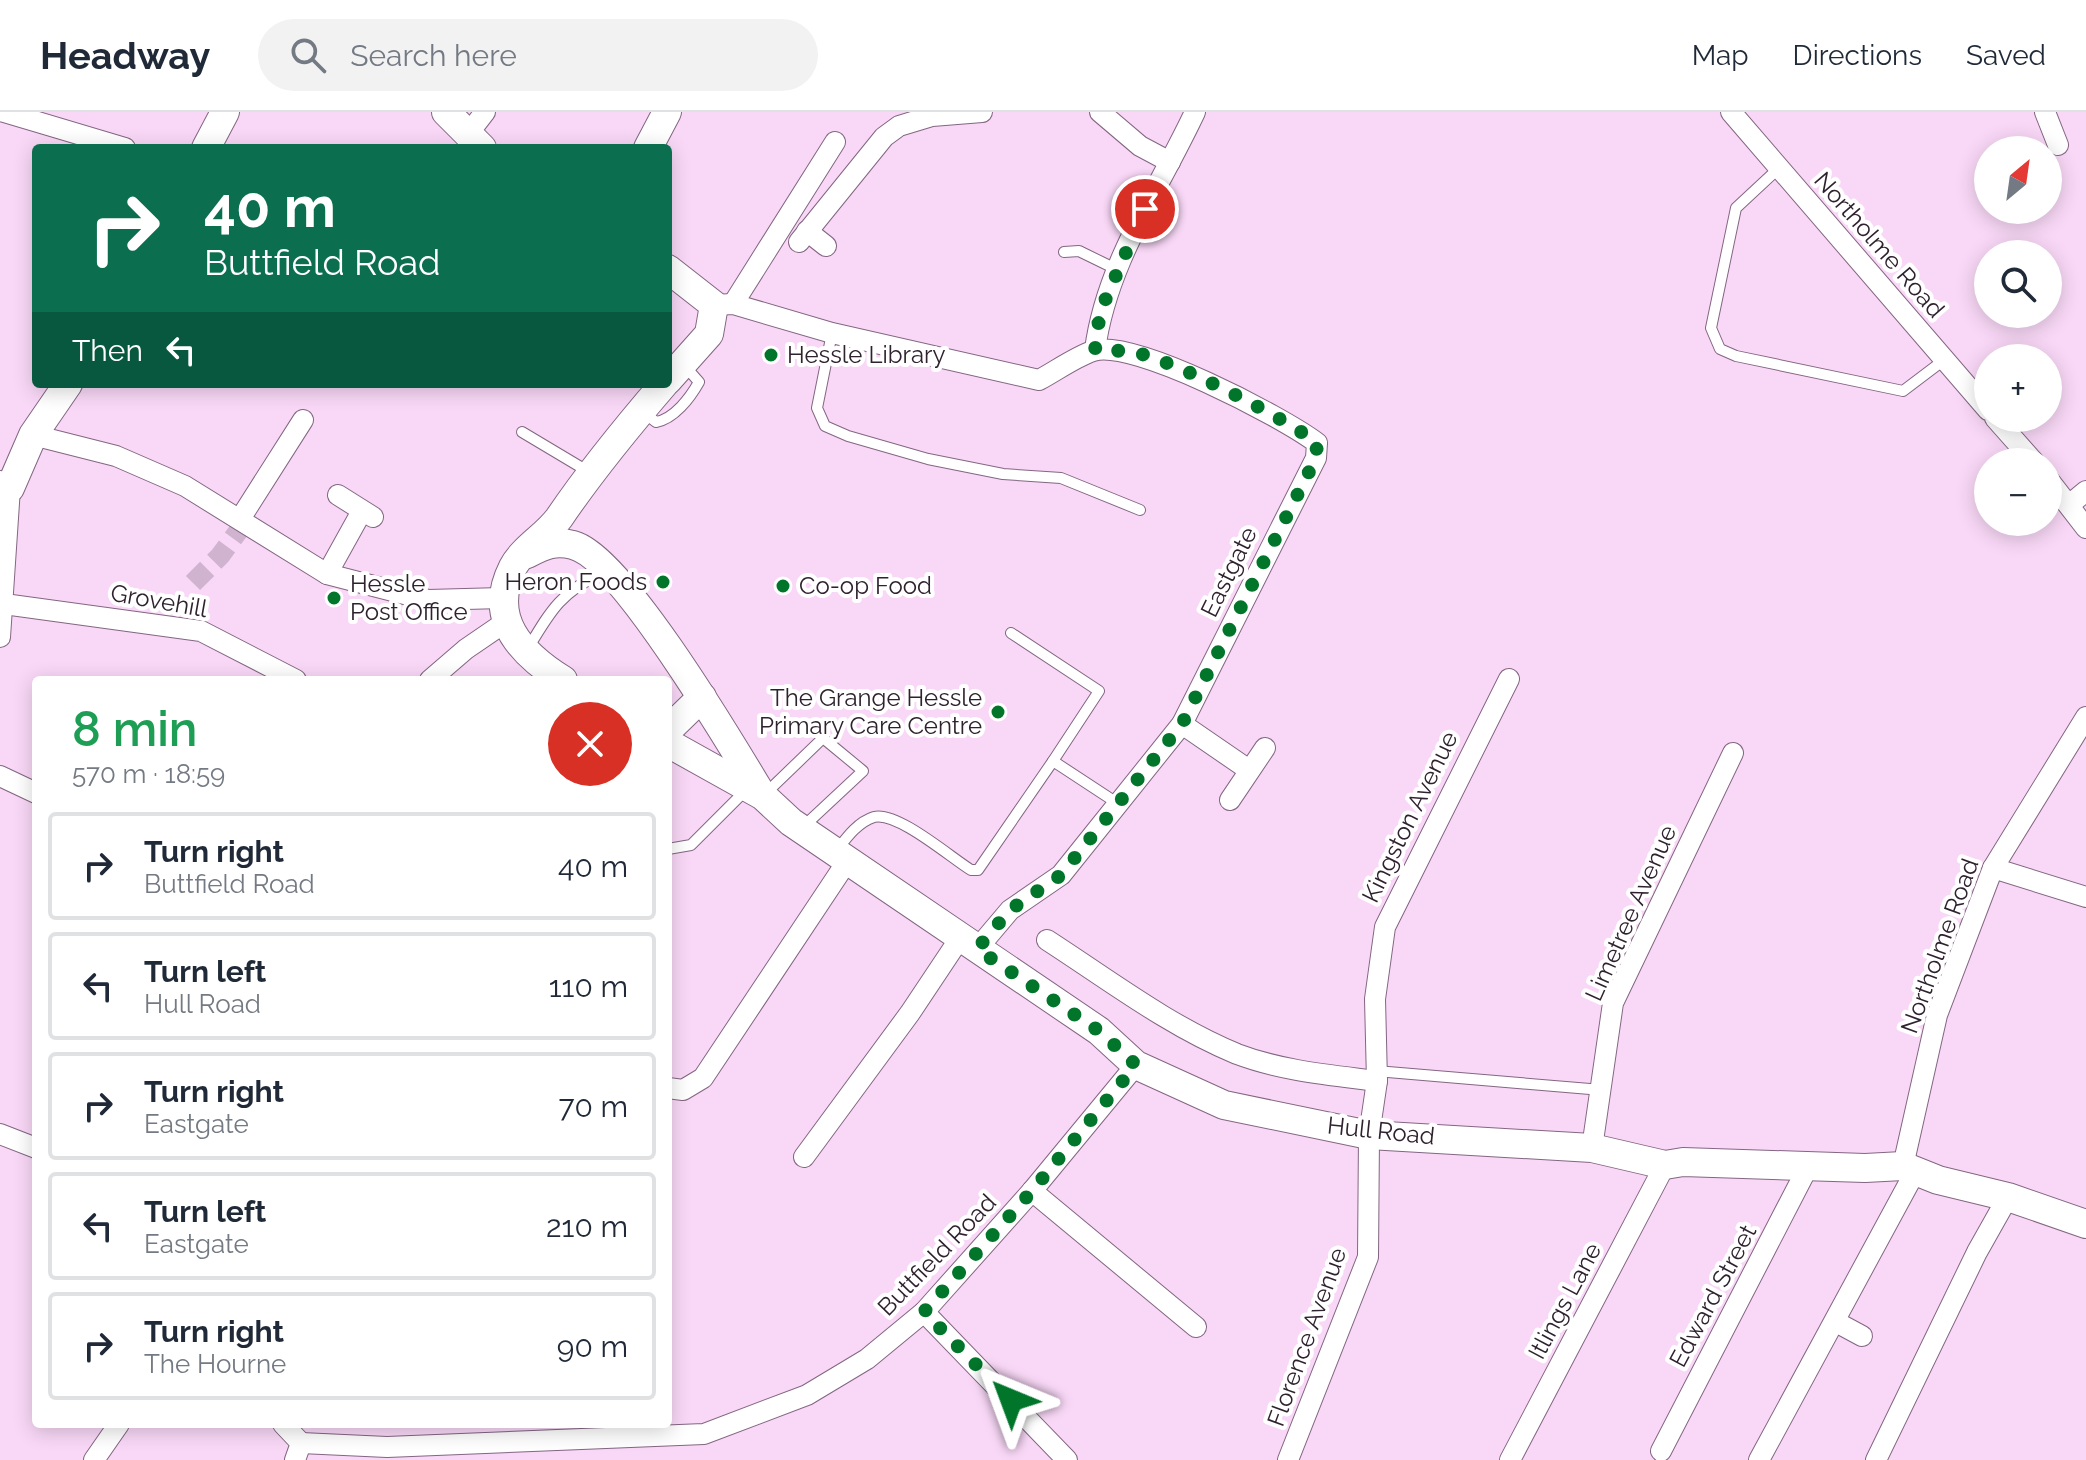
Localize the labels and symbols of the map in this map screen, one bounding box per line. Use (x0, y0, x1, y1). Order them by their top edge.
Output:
north arrow (1974, 136, 2062, 224)
street label: Northolme Road (1808, 166, 1951, 324)
pin (1111, 175, 1179, 243)
place label: Hessle Library (787, 340, 945, 369)
marker: Hessle Library (762, 346, 780, 364)
street label: Eastgate (1194, 522, 1263, 622)
place label: Heron Foods (505, 567, 647, 596)
place label: Hessle Post Office (350, 569, 468, 626)
place label: Co-op Food (799, 571, 932, 600)
marker: Heron Foods (654, 573, 672, 591)
marker: Co-op Food (774, 577, 792, 595)
street label: Grovehill (108, 578, 210, 623)
marker: Hessle Post Office (325, 589, 343, 607)
place label: The Grange Hessle Primary Care Centre (759, 683, 982, 740)
marker: The Grange Hessle Primary Care Centre (989, 703, 1007, 721)
street label: Kingston Avenue (1356, 726, 1464, 907)
street label: Limetree Avenue (1579, 821, 1682, 1005)
street label: Northolme Road (1894, 855, 1985, 1037)
street label: Hull Road (1326, 1110, 1436, 1151)
street label: Buttfield Road (871, 1188, 1002, 1321)
street label: Edward Street (1663, 1220, 1762, 1372)
street label: Itlings Lane (1522, 1238, 1607, 1364)
street label: Florence Avenue (1261, 1244, 1352, 1430)
position arrow (969, 1358, 1053, 1442)

